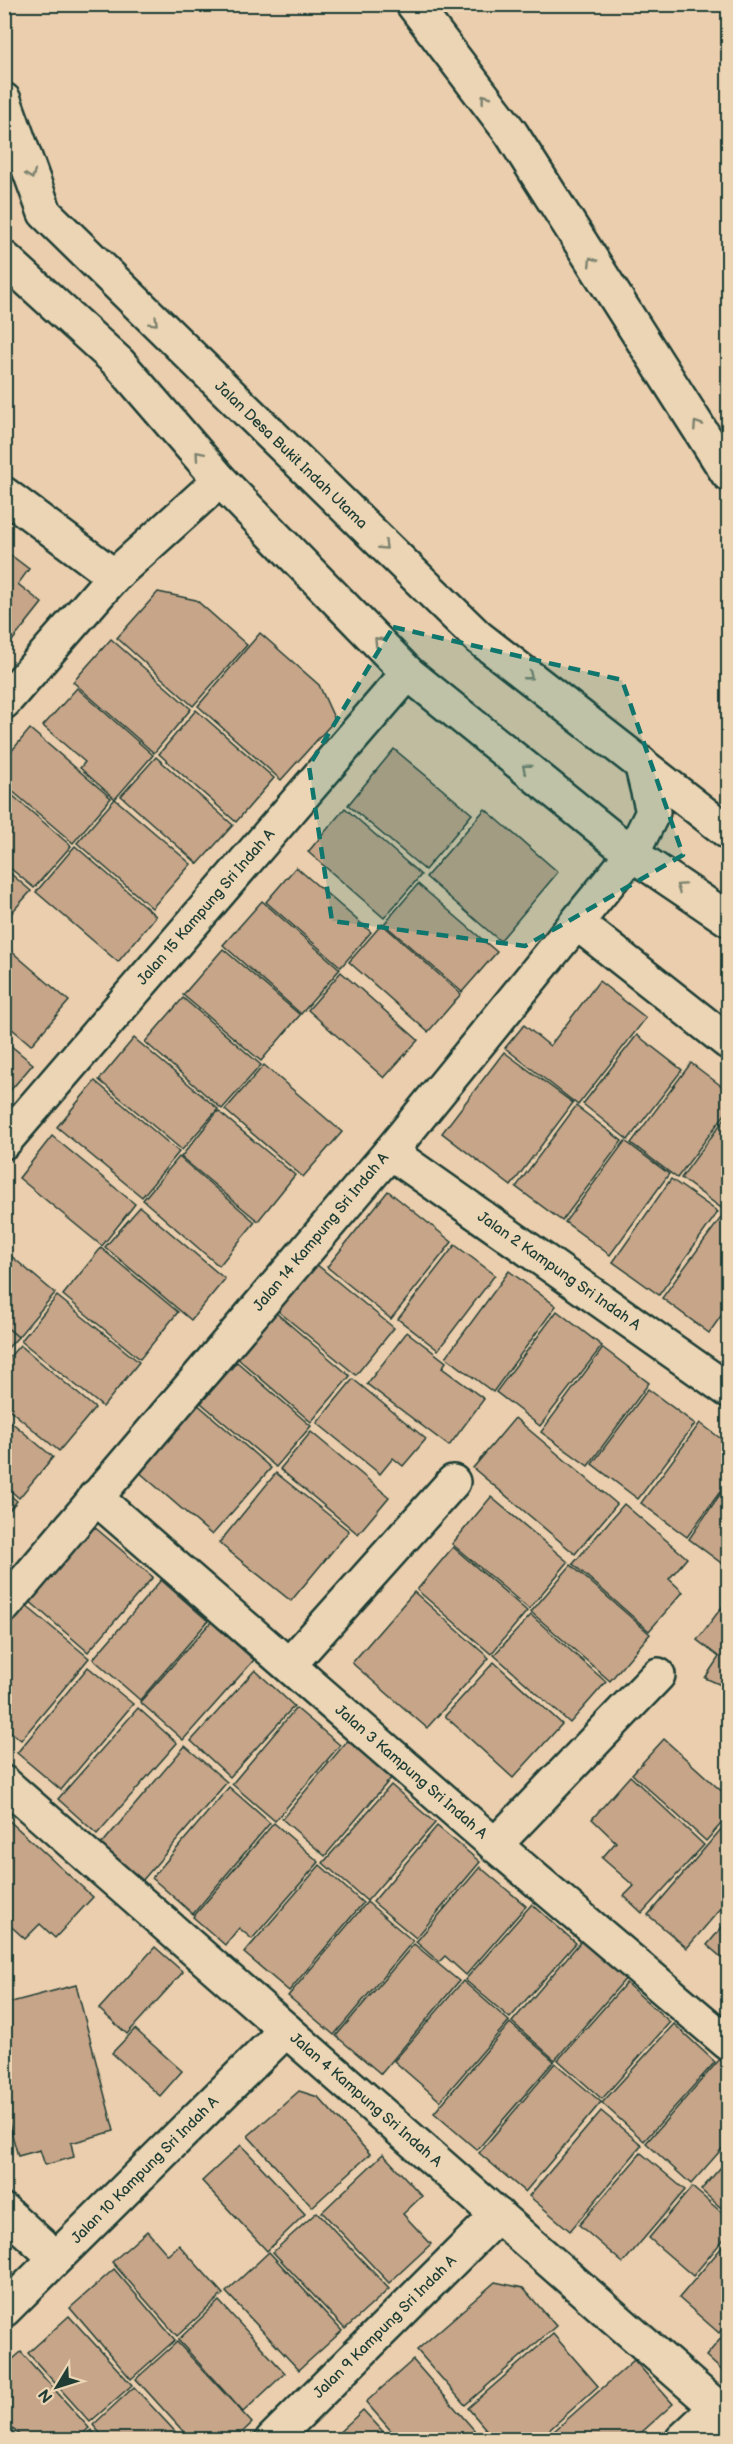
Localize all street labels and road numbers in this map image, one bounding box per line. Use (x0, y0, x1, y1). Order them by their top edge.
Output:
street label: Jalan Desa Bukit Indah Utama (211, 377, 371, 533)
street label: Jalan 15 Kampung Sri Indah A (133, 824, 280, 989)
street label: Jalan 14 Kampung Sri Indah A (249, 1148, 393, 1315)
street label: Jalan 2 Kampung Sri Indah A (474, 1207, 645, 1335)
street label: Jalan 3 Kampung Sri Indah A (331, 1701, 492, 1844)
street label: Jalan 4 Kampung Sri Indah A (286, 2029, 447, 2172)
street label: Jalan 10 Kampung Sri Indah A (67, 2092, 223, 2248)
street label: Jalan 9 Kampung Sri Indah A (309, 2251, 461, 2403)

